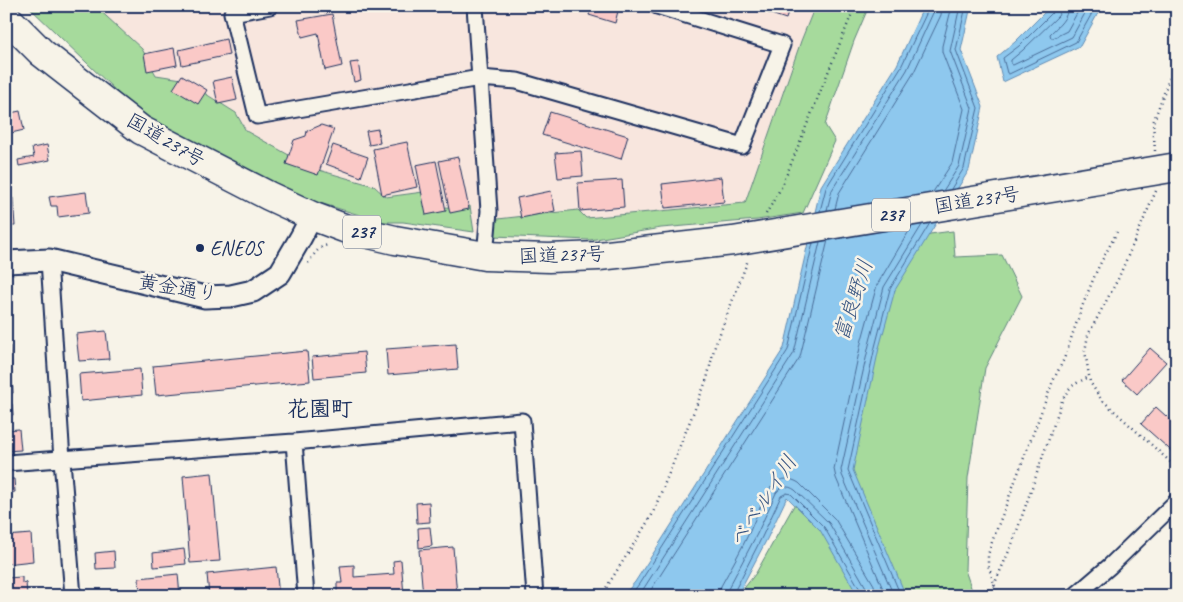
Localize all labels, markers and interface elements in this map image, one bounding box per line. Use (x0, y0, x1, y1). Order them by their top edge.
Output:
street label: 国道237号 (122, 107, 210, 173)
street label: 国道237号 (932, 181, 1022, 219)
road number: 237 (872, 198, 910, 232)
road number: 237 (343, 216, 381, 248)
place label: ENEOS (210, 236, 265, 261)
street label: 国道237号 (518, 241, 606, 269)
marker: ENEOS (194, 242, 206, 254)
water label: 富良野川 (828, 256, 878, 344)
street label: 黄金通り (136, 269, 220, 307)
district label: 花園町 (287, 395, 353, 423)
water label: ベベルイ川 (724, 450, 802, 552)

